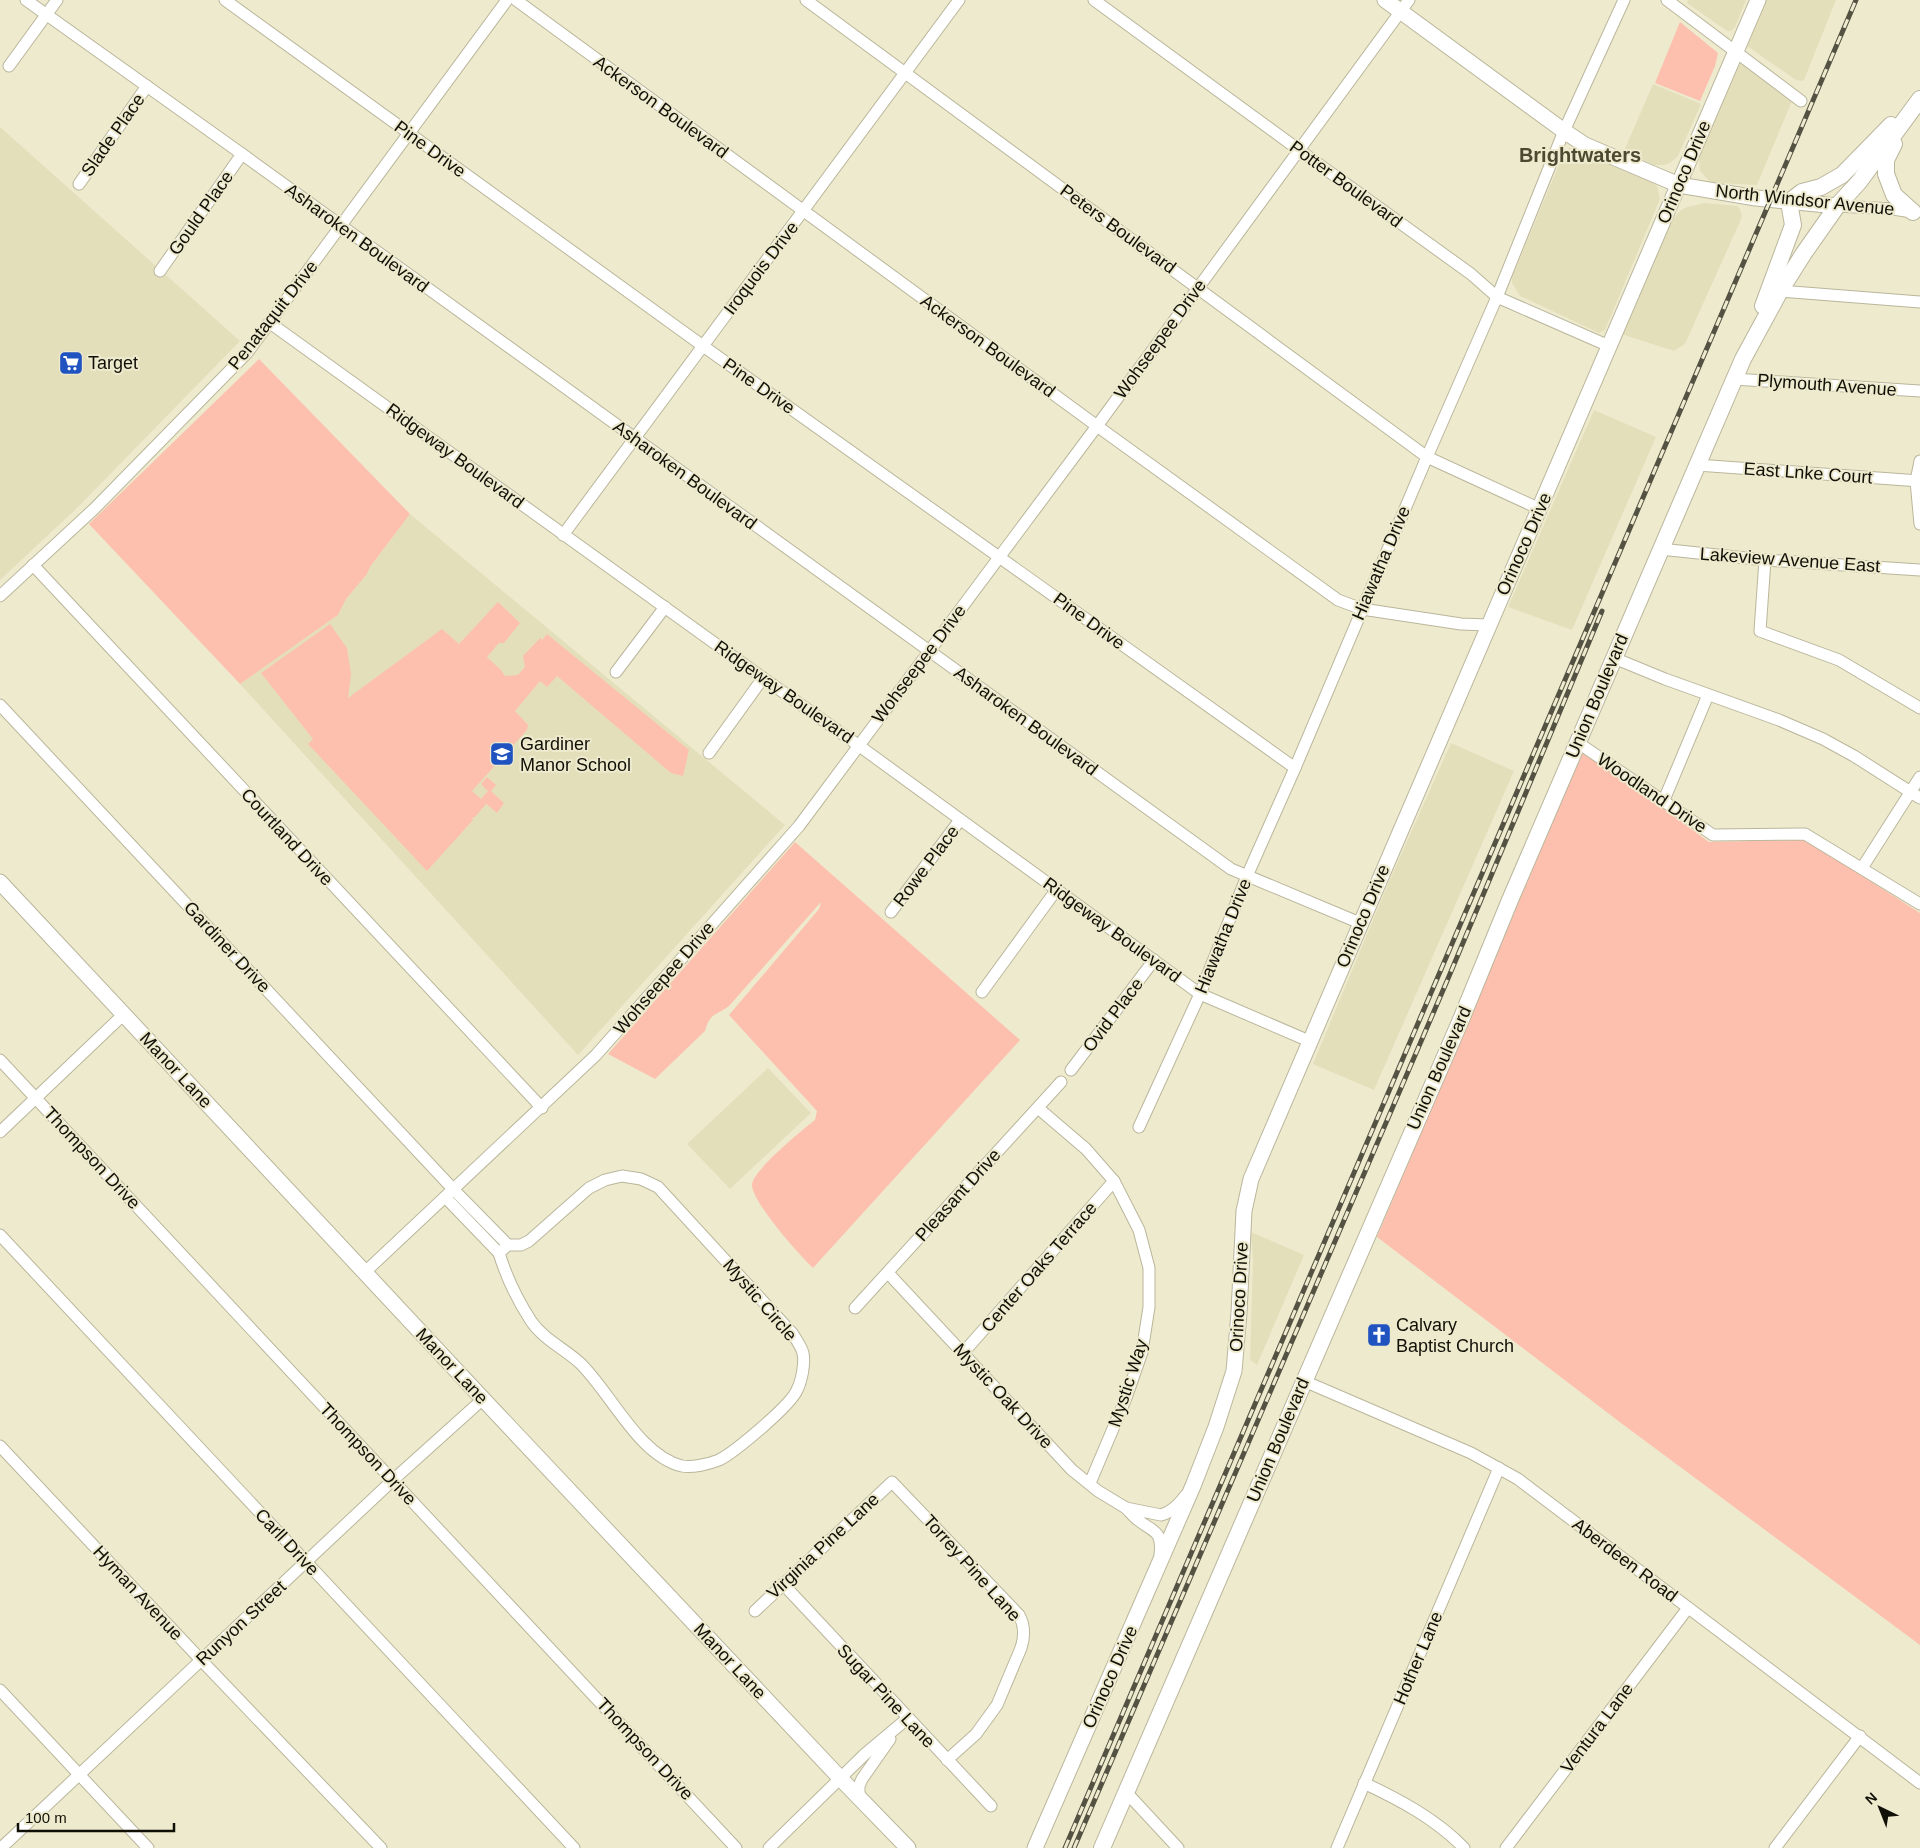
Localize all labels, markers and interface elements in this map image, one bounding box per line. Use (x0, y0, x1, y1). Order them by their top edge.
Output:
street label: Ackerson Boulevard (590, 52, 732, 162)
street label: Slade Place (77, 90, 149, 180)
street label: Pine Drive (391, 117, 469, 181)
street label: Orinoco Drive (1653, 117, 1715, 227)
street label: Potter Boulevard (1286, 137, 1406, 231)
district label: Brightwaters (1519, 144, 1641, 166)
street label: Gould Place (165, 167, 237, 259)
street label: Asharoken Boulevard (282, 179, 432, 297)
street label: Peters Boulevard (1056, 180, 1180, 278)
street label: North Windsor Avenue (1715, 181, 1895, 219)
street label: Iroquois Drive (720, 218, 802, 318)
street label: Penataquit Drive (224, 256, 322, 374)
street label: Wohseepee Drive (1110, 275, 1210, 403)
street label: Ackerson Boulevard (917, 291, 1059, 401)
supermarket icon: Target (58, 350, 84, 376)
place label: Target (88, 353, 138, 373)
street label: Pine Drive (719, 354, 799, 418)
street label: Plymouth Avenue (1757, 370, 1897, 400)
street label: Ridgeway Boulevard (382, 399, 528, 513)
street label: Asharoken Boulevard (610, 416, 760, 534)
street label: East Lnke Court (1743, 459, 1873, 487)
street label: Orinoco Drive (1492, 490, 1556, 598)
street label: Hiawatha Drive (1348, 503, 1414, 623)
street label: Lakeview Avenue East (1699, 544, 1881, 576)
street label: Pine Drive (1050, 589, 1128, 653)
street label: Wohseepee Drive (868, 601, 970, 727)
street label: Union Boulevard (1562, 631, 1632, 761)
street label: Ridgeway Boulevard (711, 636, 857, 748)
street label: Asharoken Boulevard (951, 662, 1101, 780)
place label: Gardiner Manor School (520, 734, 631, 775)
school or university icon: Gardiner Manor School (489, 741, 515, 767)
street label: Woodland Drive (1593, 749, 1711, 837)
street label: Courtland Drive (237, 784, 337, 890)
street label: Rowe Place (889, 822, 963, 910)
street label: Orinoco Drive (1332, 861, 1394, 971)
street label: Ridgeway Boulevard (1039, 873, 1185, 987)
street label: Hiawatha Drive (1191, 876, 1255, 996)
street label: Gardiner Drive (180, 897, 274, 997)
street label: Wohseepee Drive (610, 918, 718, 1038)
street label: Ovid Place (1079, 974, 1147, 1056)
street label: Union Boulevard (1403, 1003, 1475, 1133)
street label: Manor Lane (136, 1028, 216, 1112)
street label: Thompson Drive (40, 1103, 144, 1213)
street label: Pleasant Drive (911, 1145, 1005, 1245)
street label: Center Oaks Terrace (977, 1198, 1101, 1336)
street label: Orinoco Drive (1226, 1242, 1252, 1352)
street label: Mystic Circle (719, 1255, 801, 1345)
place label: Calvary Baptist Church (1396, 1315, 1514, 1356)
church icon: Calvary Baptist Church (1366, 1322, 1392, 1348)
street label: Manor Lane (412, 1324, 492, 1408)
street label: Mystic Way (1104, 1336, 1152, 1430)
street label: Mystic Oak Drive (949, 1339, 1057, 1453)
street label: Union Boulevard (1243, 1375, 1313, 1505)
street label: Thompson Drive (316, 1399, 420, 1509)
street label: Virginia Pine Lane (763, 1489, 883, 1603)
street label: Carll Drive (251, 1504, 323, 1580)
street label: Torrey Pine Lane (919, 1511, 1025, 1625)
street label: Aberdeen Road (1569, 1514, 1681, 1606)
street label: Hyman Avenue (89, 1542, 187, 1644)
street label: Runyon Street (192, 1576, 290, 1670)
street label: Hother Lane (1389, 1608, 1447, 1708)
street label: Manor Lane (690, 1619, 770, 1703)
street label: Orinoco Drive (1078, 1623, 1142, 1731)
street label: Sugar Pine Lane (833, 1640, 939, 1752)
street label: Ventura Lane (1557, 1679, 1637, 1777)
street label: Thompson Drive (593, 1694, 697, 1804)
north arrow (1855, 1783, 1905, 1833)
text: N (1862, 1789, 1880, 1808)
scale bar (18, 1800, 174, 1832)
text: 100 m (25, 1809, 67, 1826)

